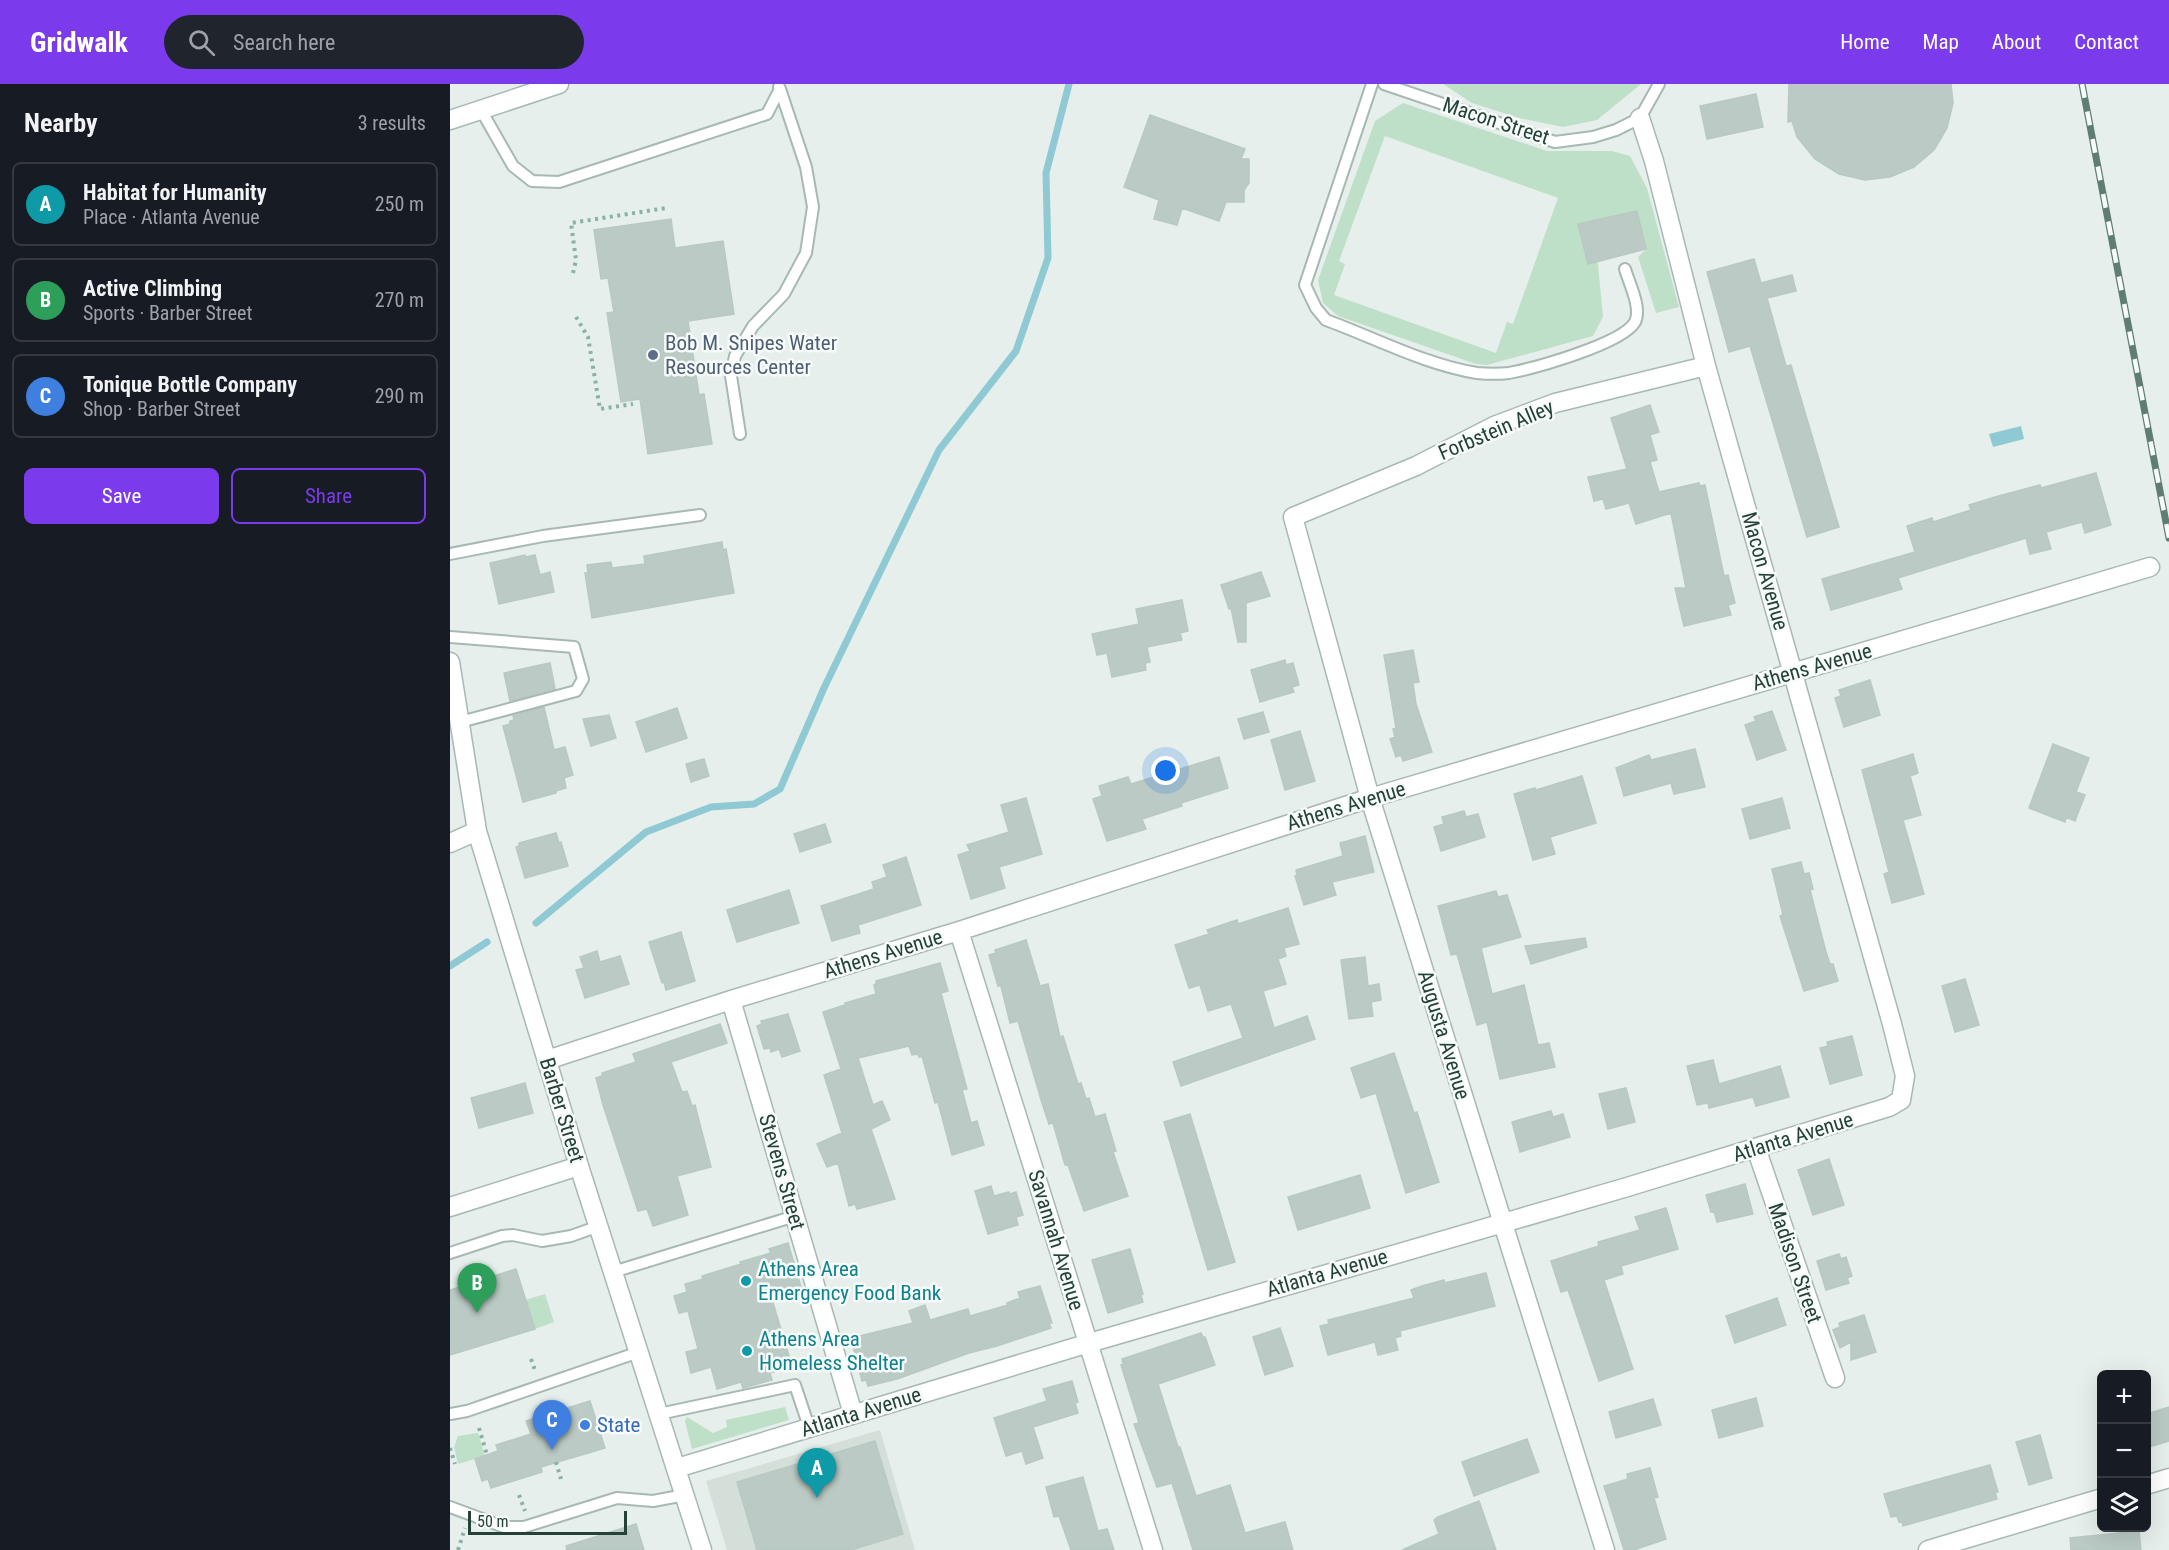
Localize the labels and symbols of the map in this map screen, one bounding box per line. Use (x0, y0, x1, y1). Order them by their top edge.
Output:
street label: Macon Street (1440, 93, 1552, 149)
place label: Bob M. Snipes Water Resources Center (665, 331, 837, 379)
marker: Bob M. Snipes Water Resources Center (646, 348, 660, 362)
street label: Forbstein Alley (1435, 395, 1557, 465)
street label: Macon Avenue (1737, 509, 1793, 633)
street label: Athens Avenue (1749, 638, 1875, 696)
your location (1151, 756, 1180, 785)
street label: Athens Avenue (1284, 776, 1409, 835)
street label: Athens Avenue (821, 924, 946, 983)
street label: Augusta Avenue (1413, 968, 1475, 1103)
street label: Barber Street (535, 1055, 589, 1165)
street label: Atlanta Avenue (1730, 1107, 1856, 1167)
street label: Stevens Street (754, 1111, 810, 1233)
street label: Savannah Avenue (1023, 1167, 1089, 1313)
street label: Madison Street (1763, 1200, 1827, 1326)
street label: Atlanta Avenue (1264, 1244, 1390, 1302)
place label: Athens Area Emergency Food Bank (758, 1257, 942, 1305)
pin: B (458, 1264, 496, 1313)
marker: Athens Area Emergency Food Bank (739, 1274, 753, 1288)
place label: Athens Area Homeless Shelter (759, 1327, 905, 1375)
marker: Athens Area Homeless Shelter (740, 1344, 754, 1358)
street label: Atlanta Avenue (798, 1382, 924, 1442)
pin: C (532, 1400, 572, 1450)
place label: State (597, 1413, 640, 1437)
marker: State (578, 1418, 592, 1432)
pin: A (798, 1448, 836, 1498)
scale bar (468, 1508, 627, 1536)

